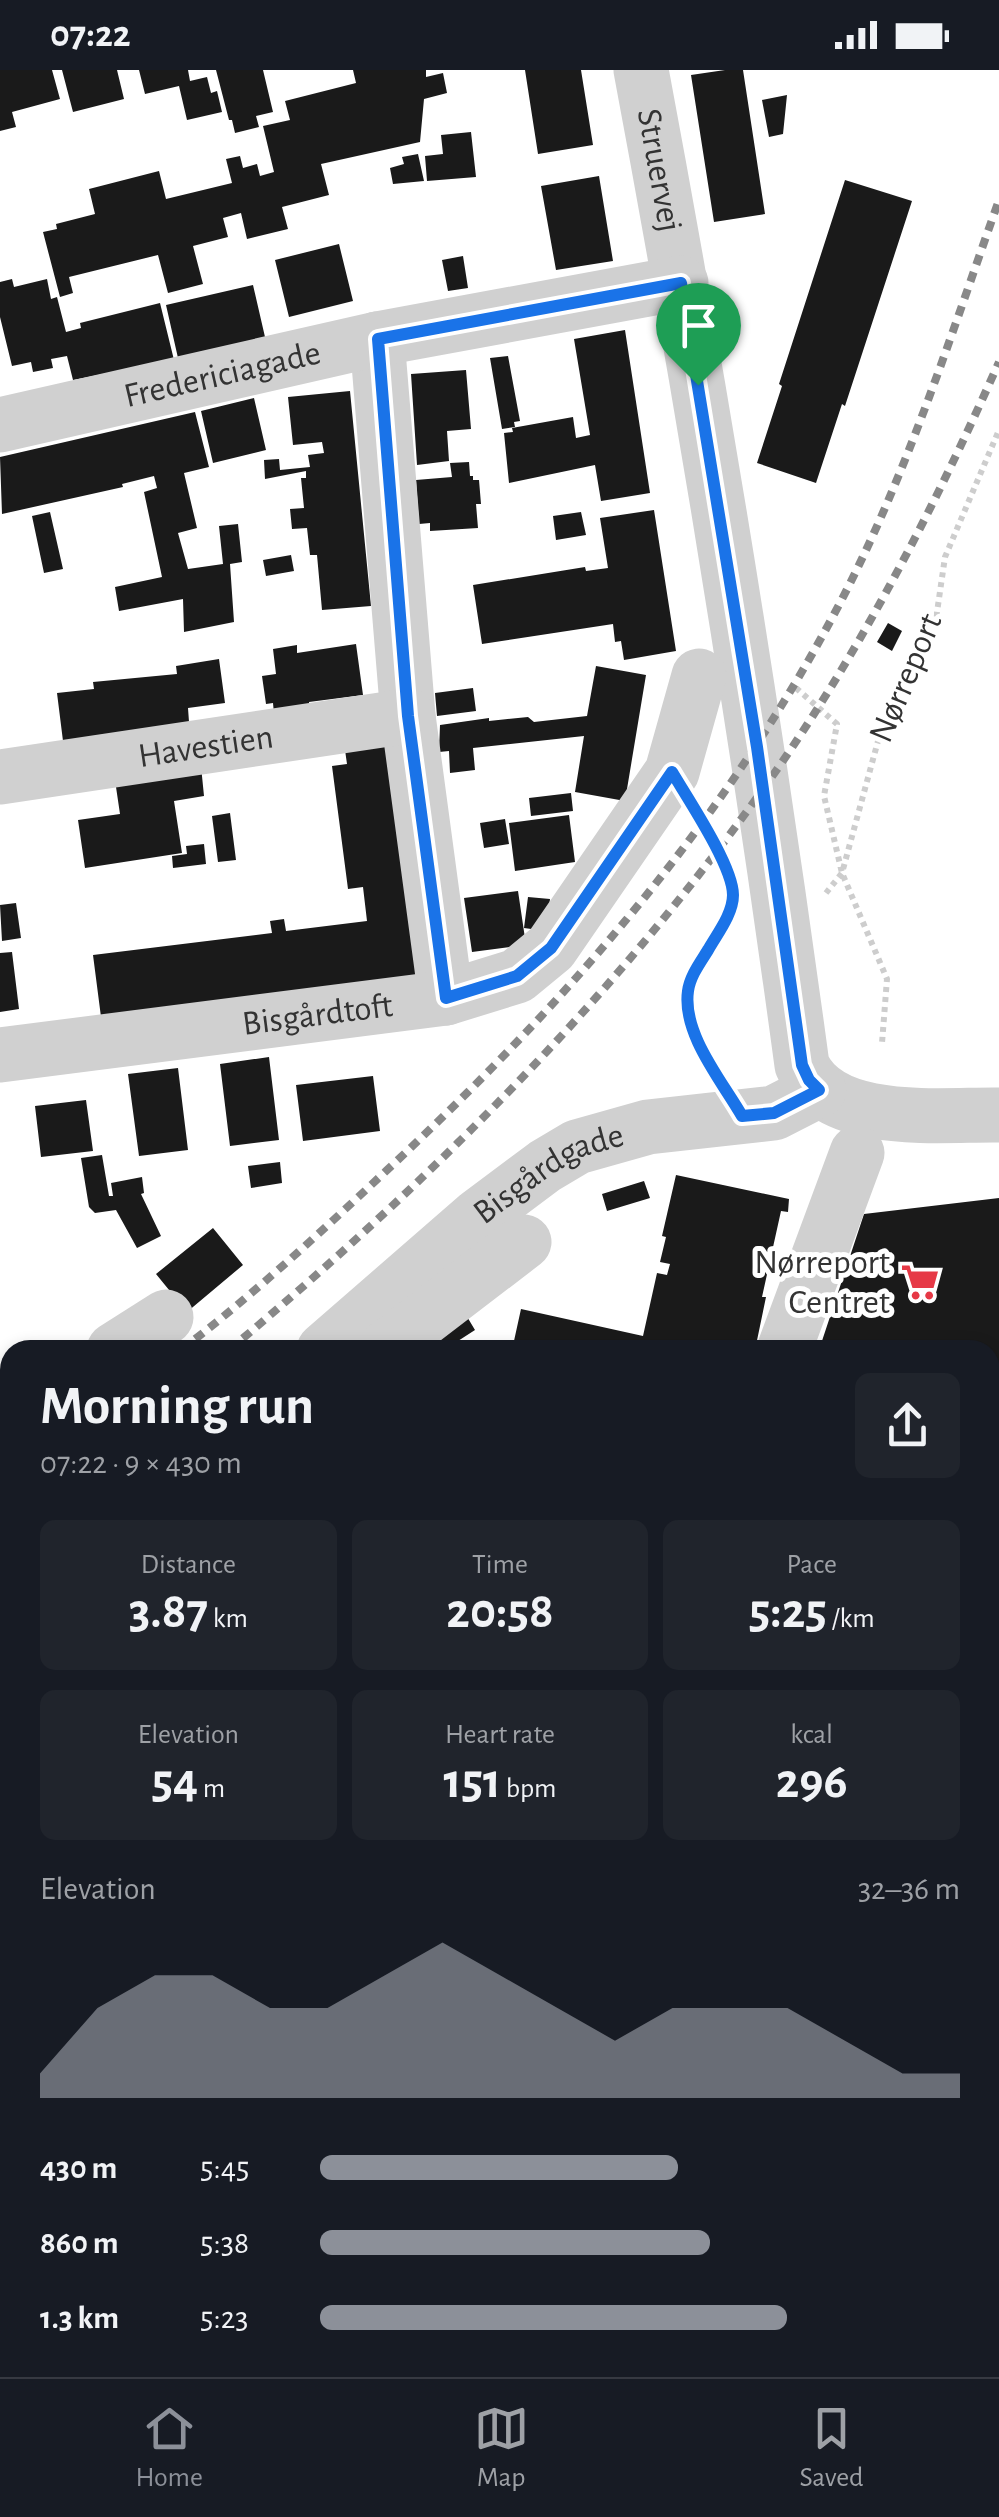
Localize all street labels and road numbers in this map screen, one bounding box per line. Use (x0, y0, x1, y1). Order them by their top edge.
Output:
street label: Struervej (631, 106, 688, 235)
street label: Fredericiagade (121, 335, 324, 414)
street label: Nørreport (863, 609, 949, 747)
street label: Havestien (136, 719, 276, 774)
street label: Bisgårdtoft (240, 987, 395, 1041)
street label: Bisgårdgade (467, 1117, 628, 1230)

